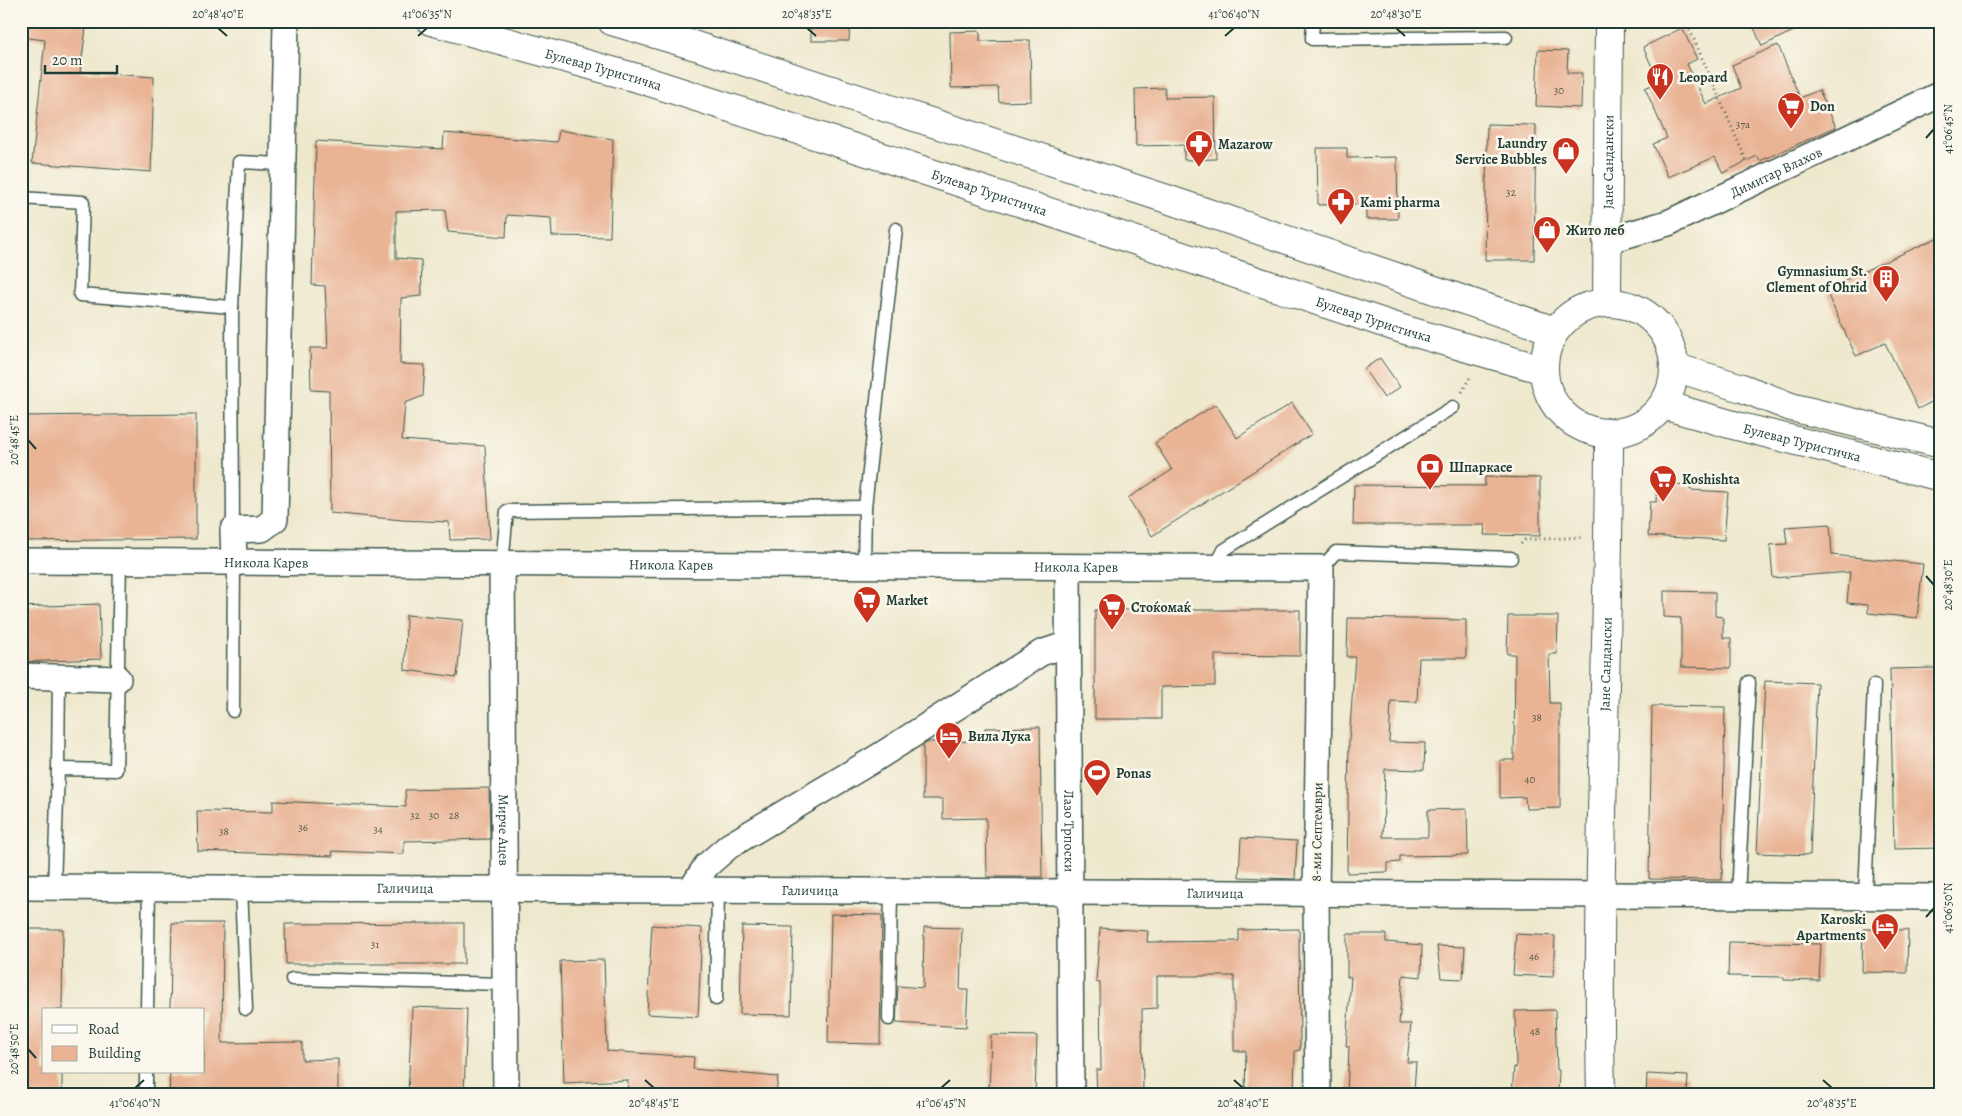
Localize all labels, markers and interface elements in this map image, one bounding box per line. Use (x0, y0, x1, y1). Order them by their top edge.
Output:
text: 20°48'40"E (192, 6, 244, 22)
text: 41°06'35"N (402, 6, 452, 22)
text: 20°48'35"E (782, 6, 832, 22)
text: 41°06'40"N (1208, 6, 1260, 22)
text: 20°48'30"E (1370, 6, 1422, 22)
scale bar (45, 42, 118, 74)
street label: Булевар Туристичка (543, 43, 665, 95)
text: 20 m (52, 50, 83, 70)
restaurant icon: Leopard (1645, 62, 1675, 101)
place label: Leopard (1679, 68, 1728, 87)
house number: 30 (1554, 83, 1564, 98)
supermarket icon: Don (1776, 91, 1806, 130)
place label: Don (1810, 97, 1835, 116)
text: 41°06'45"N (1940, 104, 1956, 154)
street label: Јане Сандански (1598, 115, 1618, 209)
house number: 37a (1736, 117, 1751, 132)
pharmacy icon: Mazarow (1184, 129, 1214, 168)
place label: Laundry Service Bubbles (1455, 134, 1548, 169)
place label: Mazarow (1218, 135, 1273, 154)
shop icon: Laundry Service Bubbles (1551, 136, 1581, 175)
street label: Димитар Влахов (1727, 142, 1825, 202)
street label: Булевар Туристичка (929, 164, 1050, 220)
house number: 32 (1506, 185, 1516, 200)
pharmacy icon: Kami pharma (1326, 187, 1356, 226)
place label: Kami pharma (1360, 193, 1440, 212)
shop icon: Жито леб (1532, 215, 1562, 254)
place label: Жито леб (1566, 221, 1625, 240)
place label: Gymnasium St. Clement of Ohrid (1766, 262, 1867, 297)
building icon: Gymnasium St. Clement of Ohrid (1871, 264, 1901, 303)
street label: Булевар Туристичка (1313, 292, 1435, 347)
text: 20°48'45"E (6, 415, 22, 465)
street label: Булевар Туристичка (1741, 418, 1864, 466)
bank icon: Шпаркасе (1415, 452, 1445, 491)
place label: Шпаркасе (1449, 458, 1513, 477)
supermarket icon: Koshishta (1648, 464, 1678, 503)
place label: Koshishta (1682, 470, 1740, 489)
street label: Никола Карев (224, 553, 309, 572)
street label: Никола Карев (629, 555, 714, 574)
street label: Никола Карев (1034, 557, 1119, 576)
text: 20°48'30"E (1940, 559, 1956, 611)
supermarket icon: Market (852, 585, 882, 624)
place label: Market (886, 591, 928, 610)
supermarket icon: Стоќомаќ (1097, 592, 1127, 631)
place label: Стоќомаќ (1131, 598, 1192, 617)
street label: Јане Сандански (1595, 617, 1616, 711)
house number: 38 (1532, 710, 1542, 725)
hotel icon: Вила Лука (934, 721, 964, 760)
place label: Вила Лука (968, 727, 1031, 746)
sports icon: Ponas (1082, 758, 1112, 797)
place label: Ponas (1116, 764, 1151, 783)
house number: 40 (1525, 772, 1536, 787)
street label: 8-ми Септември (1307, 782, 1327, 882)
street label: Лазо Трпоски (1060, 790, 1079, 872)
street label: Мирче Ацев (494, 794, 514, 866)
house number: 32 (410, 808, 420, 823)
house number: 30 (429, 808, 439, 823)
house number: 28 (449, 808, 459, 823)
house number: 36 (298, 820, 308, 835)
house number: 34 (373, 822, 383, 837)
house number: 38 (219, 824, 229, 839)
street label: Галичица (377, 878, 434, 897)
street label: Галичица (781, 880, 839, 900)
text: 41°06'50"N (1940, 882, 1956, 933)
street label: Галичица (1186, 883, 1244, 903)
place label: Karoski Apartments (1795, 910, 1866, 945)
hotel icon: Karoski Apartments (1870, 912, 1900, 951)
house number: 31 (371, 937, 379, 952)
house number: 46 (1529, 949, 1539, 964)
legend (42, 1008, 205, 1074)
text: Road (88, 1019, 120, 1039)
text: 20°48'50"E (6, 1023, 22, 1075)
house number: 48 (1530, 1024, 1540, 1039)
text: Building (88, 1043, 141, 1063)
text: 41°06'40"N (109, 1095, 161, 1111)
text: 20°48'45"E (629, 1095, 679, 1111)
text: 41°06'45"N (916, 1095, 966, 1111)
text: 20°48'40"E (1217, 1095, 1269, 1111)
text: 20°48'35"E (1807, 1095, 1857, 1111)

